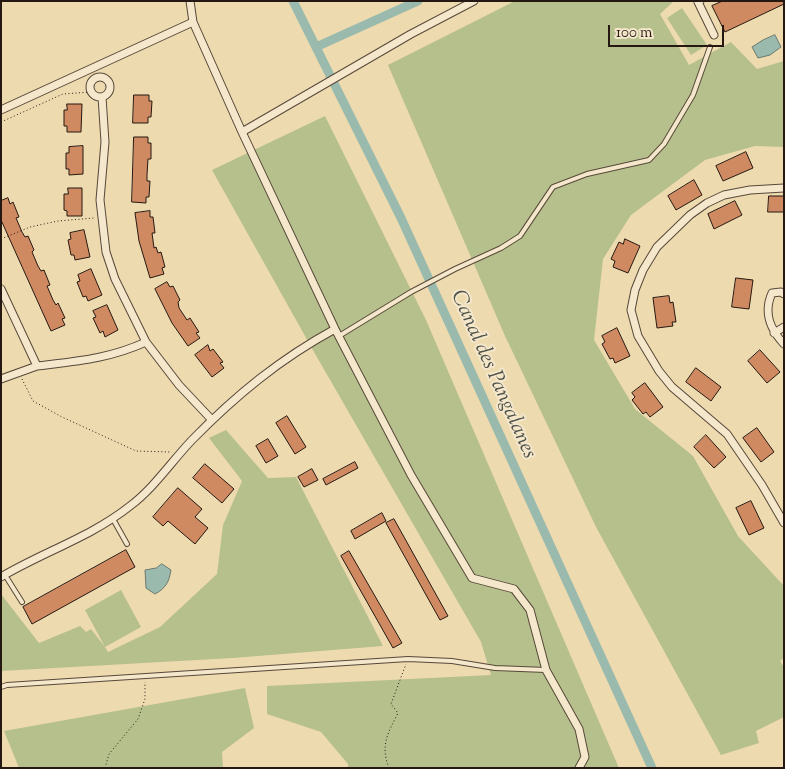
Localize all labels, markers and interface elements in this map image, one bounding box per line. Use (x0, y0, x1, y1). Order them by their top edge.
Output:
scale bar (610, 15, 726, 47)
text: 100 m (616, 23, 652, 44)
water label: Canal des Pangalanes (444, 287, 540, 463)

